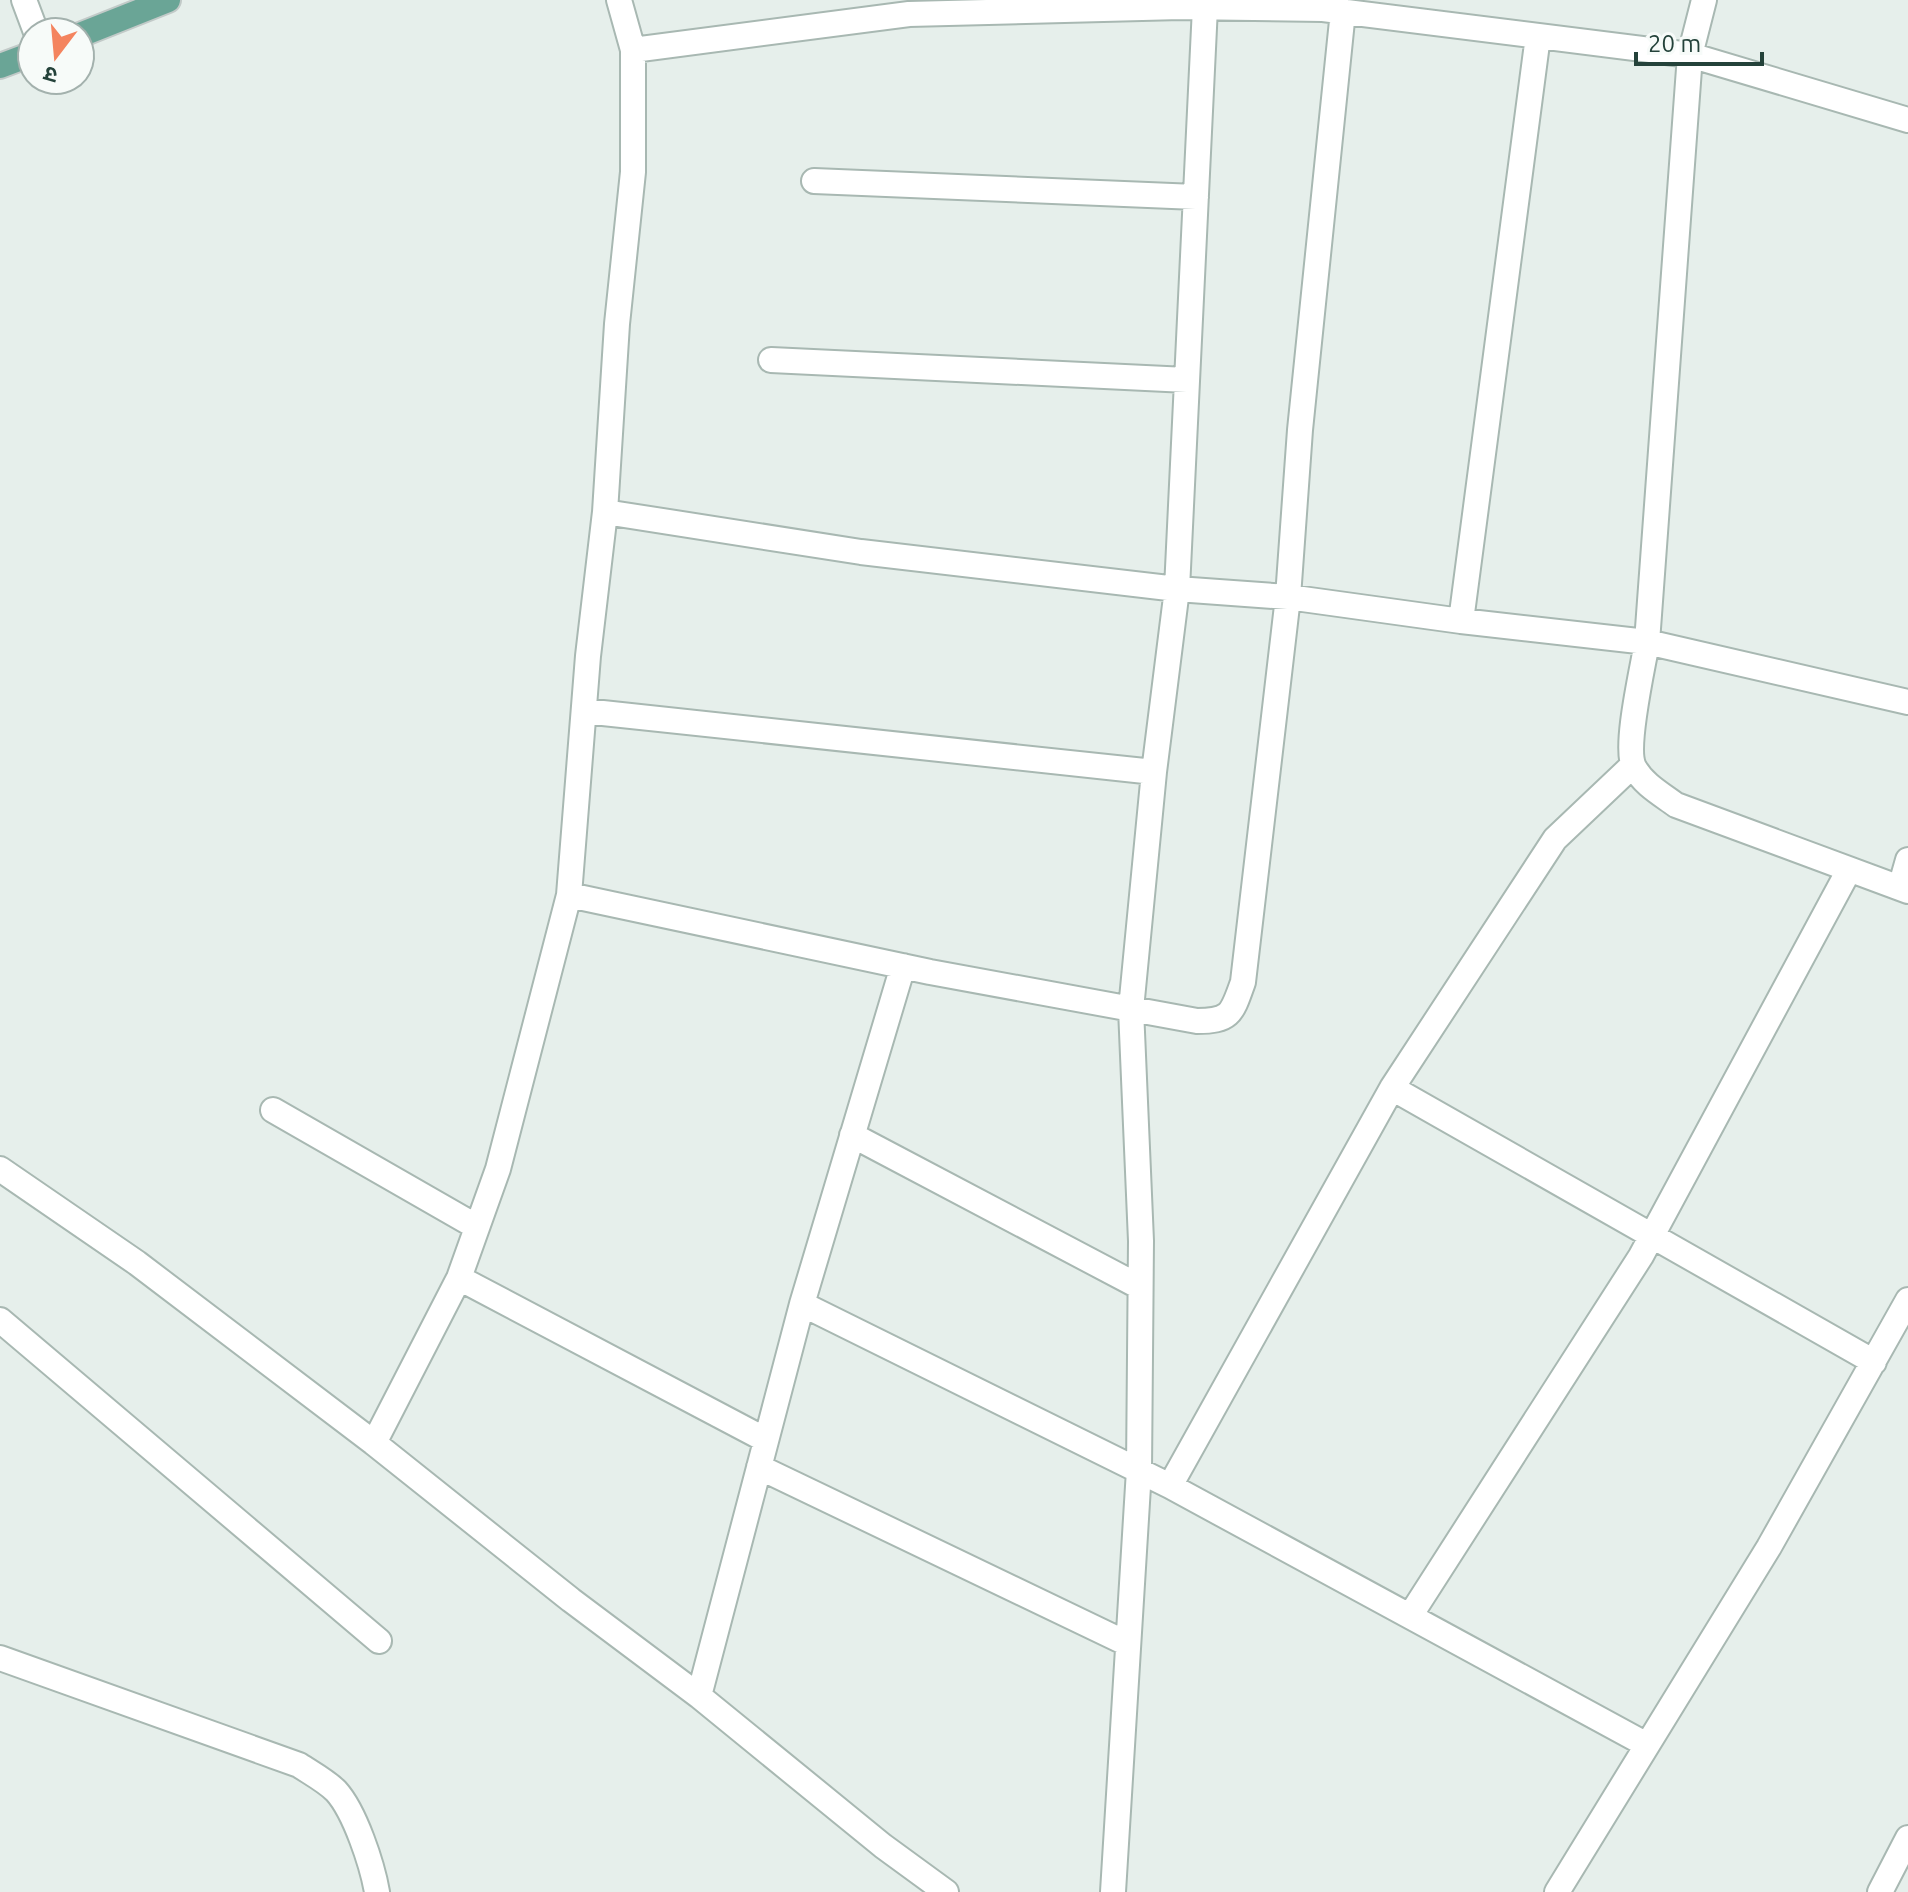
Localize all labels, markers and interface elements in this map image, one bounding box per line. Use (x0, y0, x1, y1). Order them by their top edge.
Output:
north arrow (16, 16, 96, 96)
scale bar (1636, 16, 1762, 66)
text: 20 m (1648, 30, 1701, 57)
text: उ (40, 62, 60, 89)

